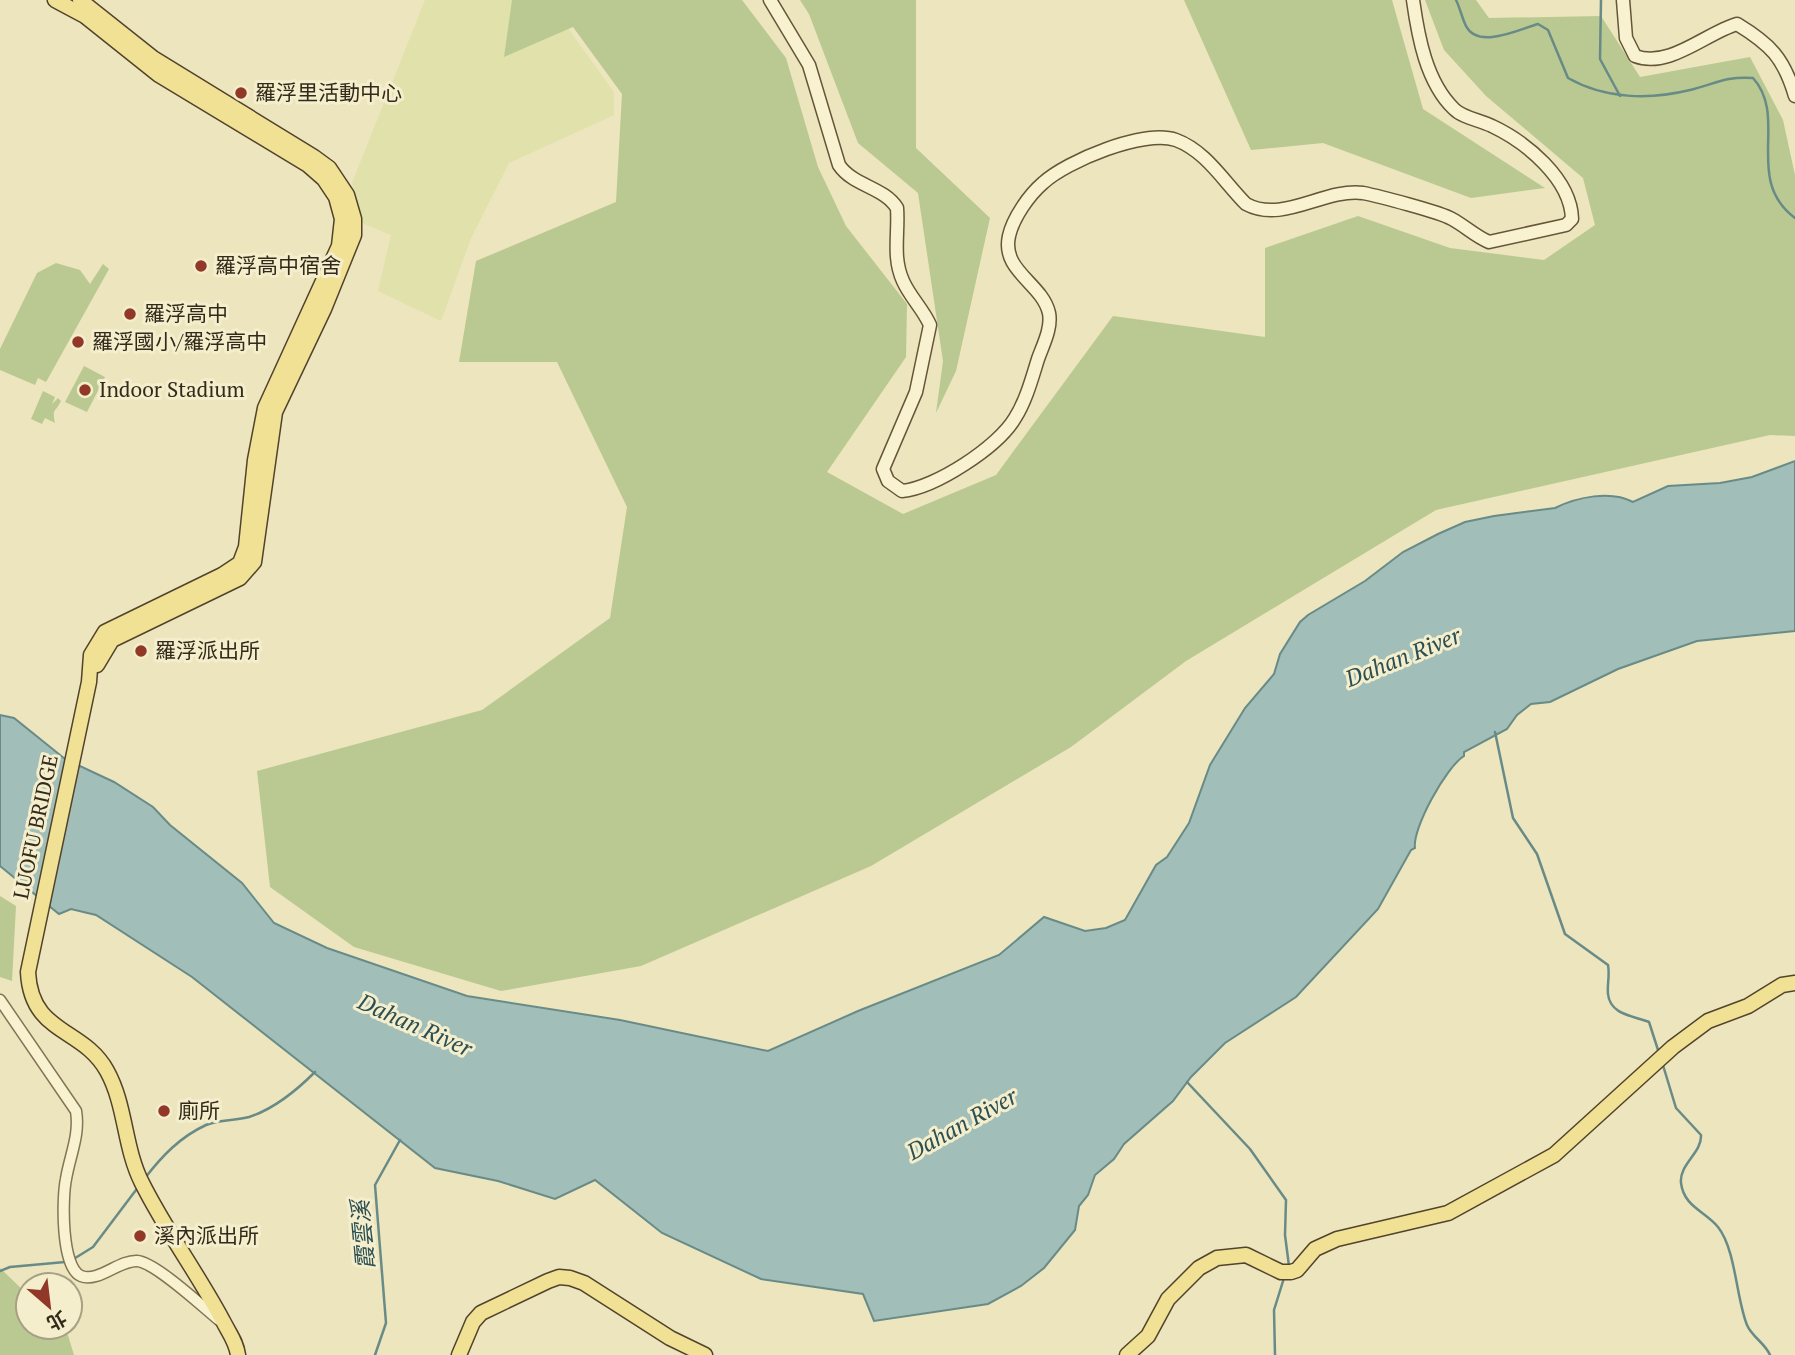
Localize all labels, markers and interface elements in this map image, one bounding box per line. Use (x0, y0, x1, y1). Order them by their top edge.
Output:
place label: 羅浮里活動中心 (255, 78, 402, 106)
marker: 羅浮里活動中心 (233, 85, 249, 101)
place label: 羅浮高中宿舍 (215, 251, 341, 279)
marker: 羅浮高中宿舍 (193, 258, 209, 274)
place label: 羅浮高中 (144, 299, 228, 327)
marker: 羅浮高中 (122, 306, 138, 322)
place label: 羅浮國小/羅浮高中 (92, 327, 267, 355)
marker: 羅浮國小/羅浮高中 (70, 334, 86, 350)
place label: Indoor Stadium (99, 375, 245, 403)
marker: Indoor Stadium (77, 382, 93, 398)
water label: Dahan River (1340, 619, 1466, 694)
place label: 羅浮派出所 (155, 636, 260, 664)
marker: 羅浮派出所 (133, 643, 149, 659)
street label: LUOFU BRIDGE (6, 752, 64, 902)
water label: Dahan River (352, 985, 478, 1064)
water label: Dahan River (900, 1080, 1023, 1167)
place label: 廁所 (178, 1096, 220, 1124)
marker: 廁所 (156, 1103, 172, 1119)
water label: 霞雲溪 (344, 1196, 381, 1271)
place label: 溪內派出所 (154, 1221, 259, 1249)
marker: 溪內派出所 (132, 1228, 148, 1244)
north arrow (14, 1271, 84, 1341)
text: 北 (43, 1306, 71, 1337)

